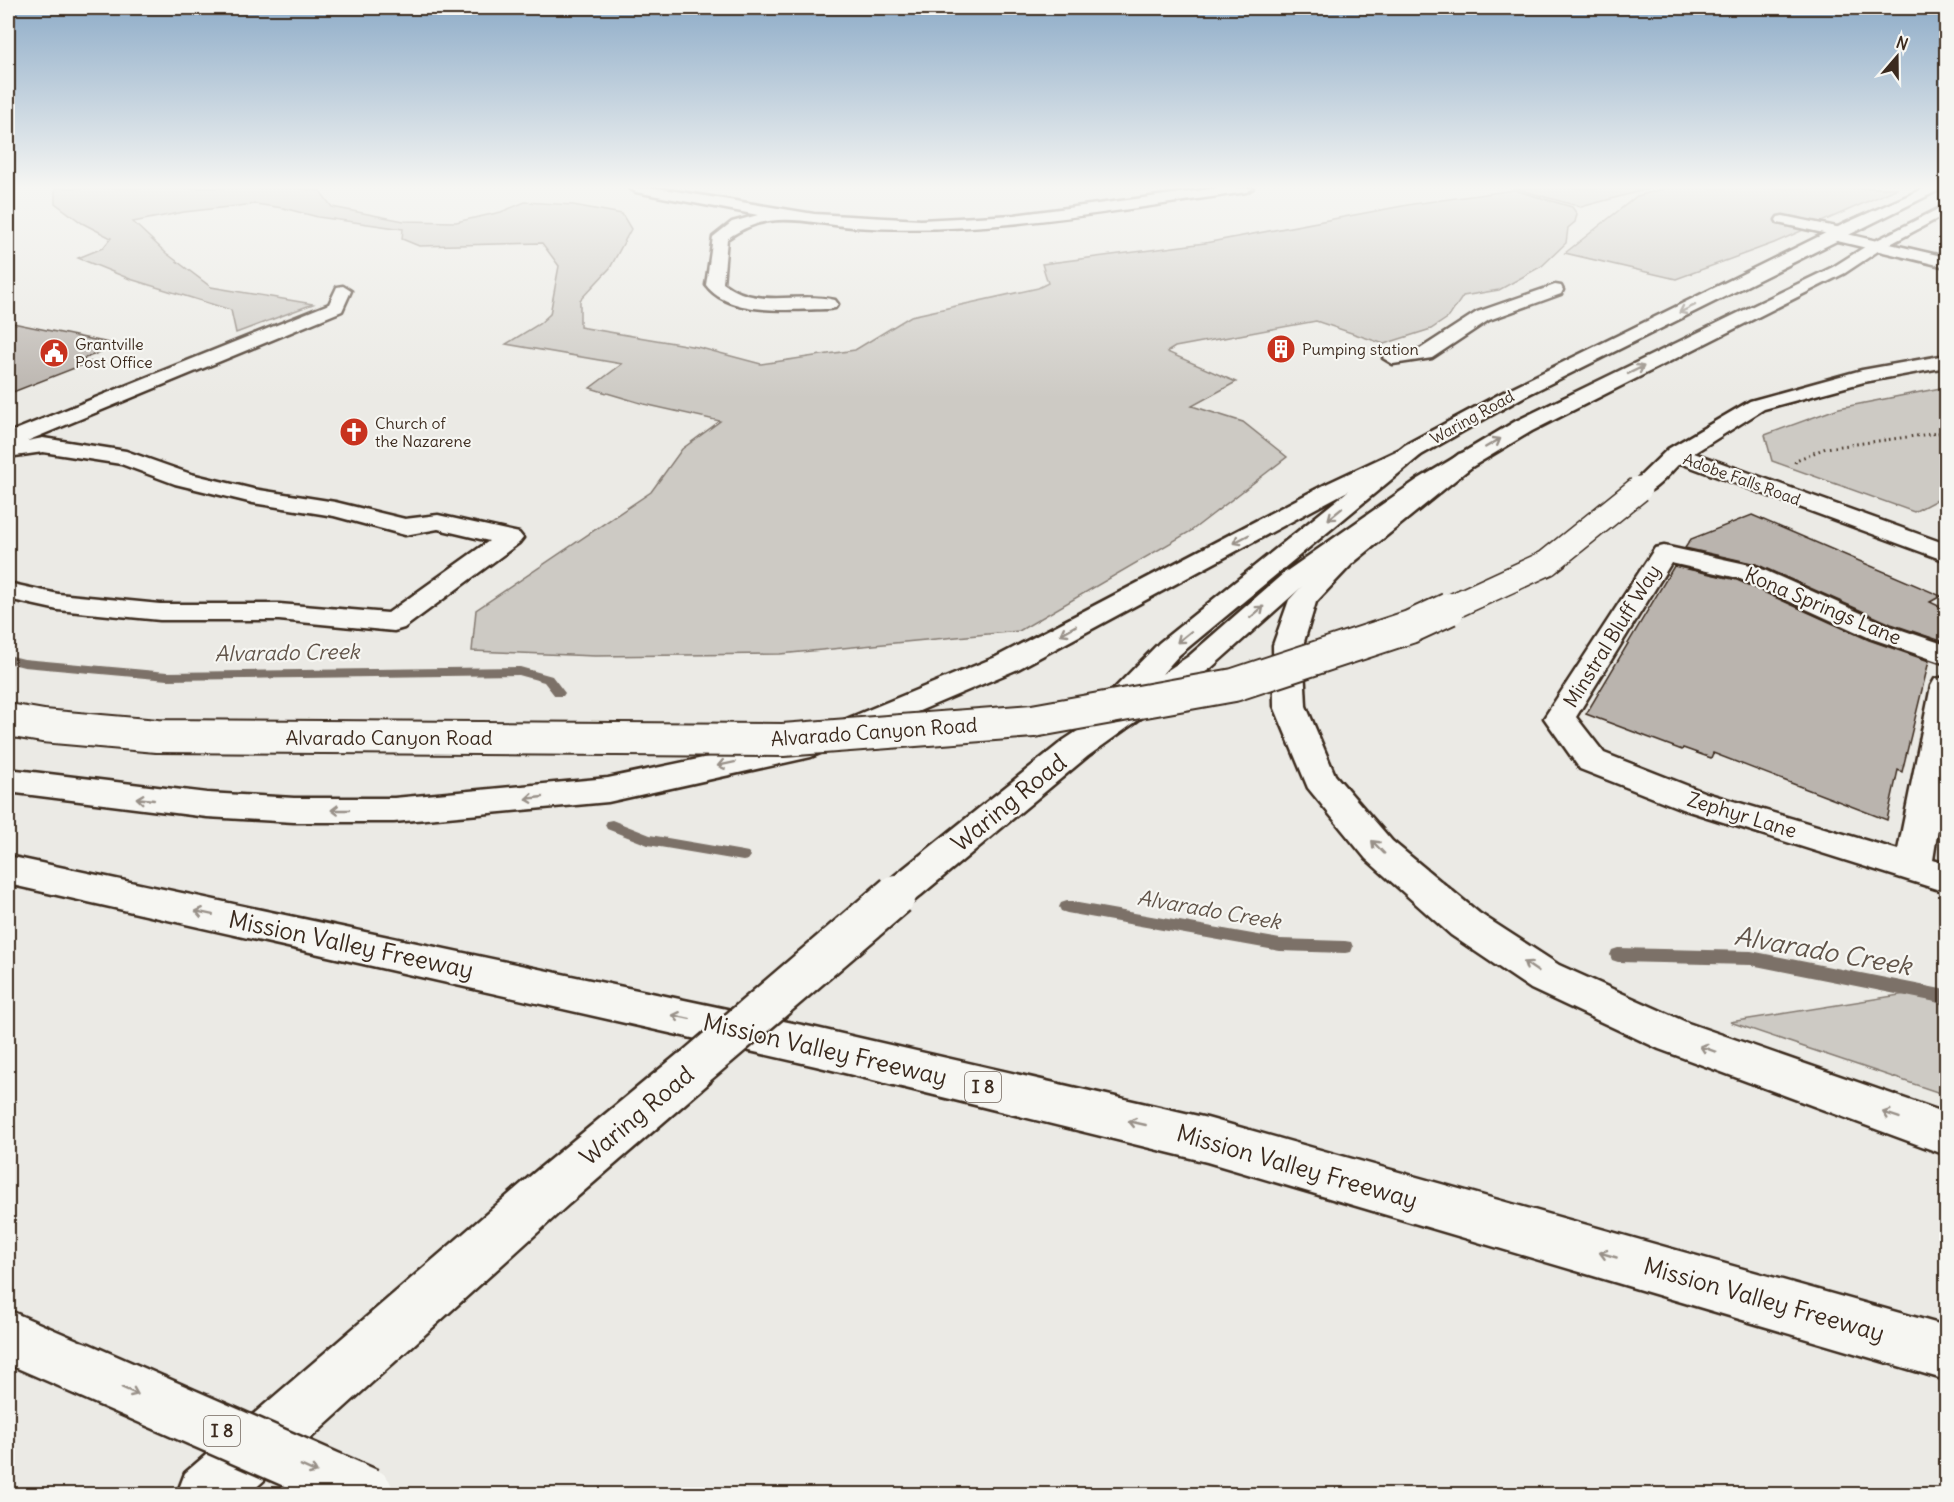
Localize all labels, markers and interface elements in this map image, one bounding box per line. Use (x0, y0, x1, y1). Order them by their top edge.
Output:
north arrow (1867, 27, 1927, 87)
text: N (1894, 32, 1911, 54)
one-way arrow (1679, 303, 1697, 315)
building icon: Pumping station (1265, 333, 1297, 365)
place label: Grantville Post Office (75, 334, 153, 372)
public building icon: Grantville Post Office (38, 337, 70, 369)
place label: Pumping station (1302, 339, 1419, 359)
one-way arrow (1626, 364, 1644, 376)
street label: Waring Road (1427, 386, 1517, 448)
place label: Church of the Nazarene (375, 413, 471, 451)
church icon: Church of the Nazarene (338, 416, 370, 448)
one-way arrow (1484, 437, 1501, 449)
street label: Adobe Falls Road (1681, 449, 1803, 509)
one-way arrow (1327, 507, 1343, 520)
one-way arrow (1232, 534, 1250, 545)
street label: Minstral Bluff Way (1558, 560, 1666, 712)
street label: Kona Springs Lane (1741, 561, 1905, 650)
one-way arrow (1249, 605, 1264, 619)
one-way arrow (1060, 625, 1078, 636)
one-way arrow (1176, 630, 1192, 643)
water label: Alvarado Creek (214, 638, 361, 667)
street label: Alvarado Canyon Road (770, 712, 978, 751)
street label: Alvarado Canyon Road (285, 725, 493, 750)
street label: Waring Road (945, 747, 1072, 858)
one-way arrow (717, 759, 736, 770)
street label: Zephyr Lane (1684, 786, 1800, 843)
one-way arrow (136, 793, 156, 804)
one-way arrow (525, 793, 545, 804)
one-way arrow (330, 804, 350, 816)
one-way arrow (1370, 840, 1385, 855)
water label: Alvarado Creek (1136, 884, 1284, 936)
street label: Mission Valley Freeway (226, 903, 476, 985)
one-way arrow (194, 906, 213, 918)
water label: Alvarado Creek (1732, 919, 1916, 983)
one-way arrow (1523, 961, 1540, 973)
street label: Mission Valley Freeway (700, 1006, 950, 1092)
one-way arrow (672, 1011, 691, 1023)
one-way arrow (1699, 1042, 1717, 1053)
street label: Waring Road (573, 1059, 699, 1171)
road number: I 8 (965, 1072, 1001, 1102)
one-way arrow (1882, 1108, 1901, 1119)
one-way arrow (1128, 1117, 1147, 1129)
street label: Mission Valley Freeway (1173, 1117, 1421, 1215)
one-way arrow (1599, 1249, 1618, 1261)
street label: Mission Valley Freeway (1640, 1250, 1888, 1348)
one-way arrow (121, 1386, 139, 1397)
road number: I 8 (204, 1416, 240, 1446)
one-way arrow (299, 1464, 317, 1475)

